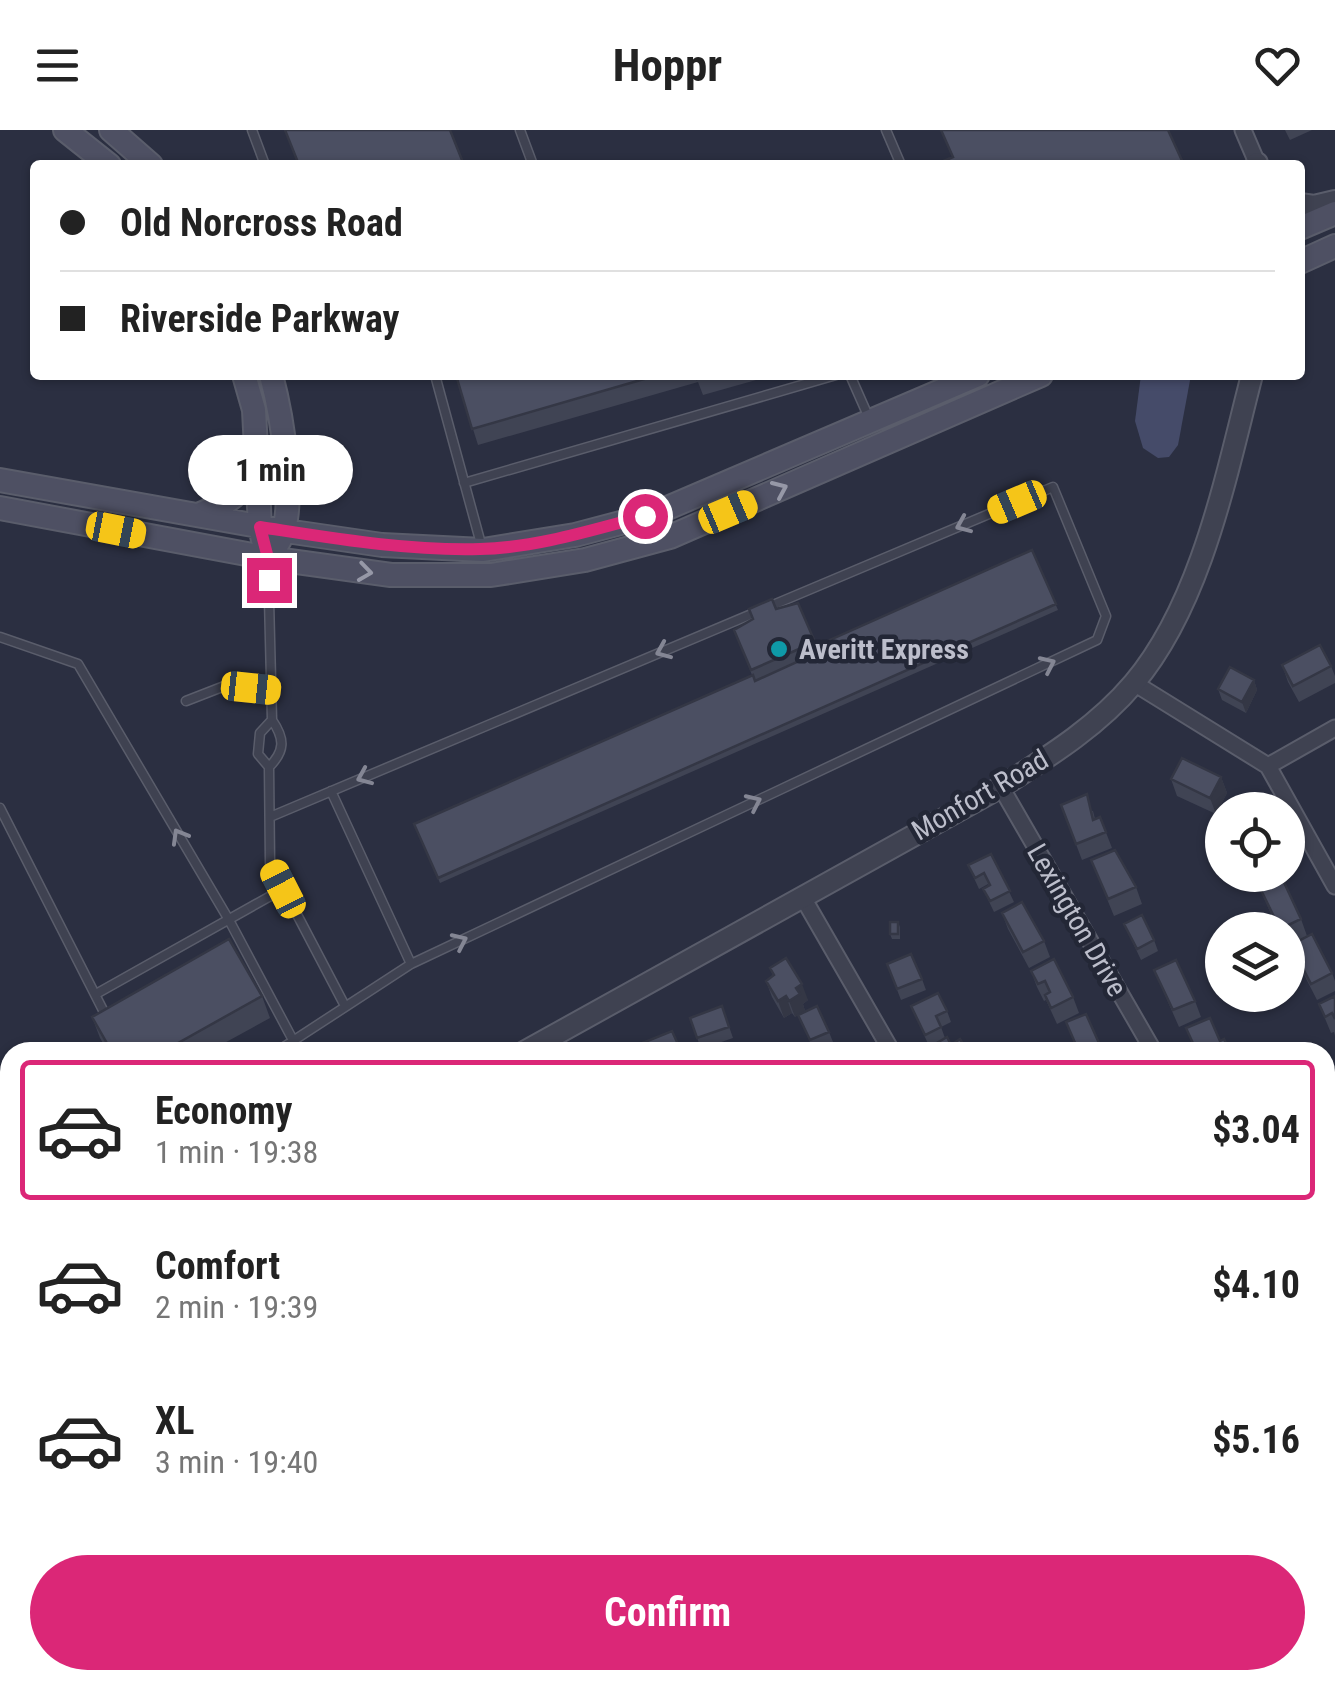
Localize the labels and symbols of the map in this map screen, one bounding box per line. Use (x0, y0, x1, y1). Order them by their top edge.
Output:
callout: 1 min (186, 435, 352, 505)
car (984, 476, 1050, 528)
one-way arrow (770, 481, 788, 501)
car (695, 486, 761, 538)
route start (623, 494, 668, 539)
car (84, 510, 148, 550)
one-way arrow (955, 513, 973, 533)
route end (247, 558, 292, 603)
one-way arrow (356, 560, 373, 581)
place label: Averitt Express (799, 633, 969, 666)
marker: Averitt Express (768, 638, 790, 660)
one-way arrow (656, 639, 674, 659)
one-way arrow (1038, 656, 1056, 676)
car (220, 670, 282, 706)
street label: Monfort Road (906, 743, 1054, 847)
one-way arrow (356, 766, 374, 786)
one-way arrow (744, 795, 762, 815)
one-way arrow (172, 829, 192, 847)
street label: Lexington Drive (1020, 838, 1134, 1002)
car (256, 855, 310, 923)
one-way arrow (450, 933, 468, 953)

